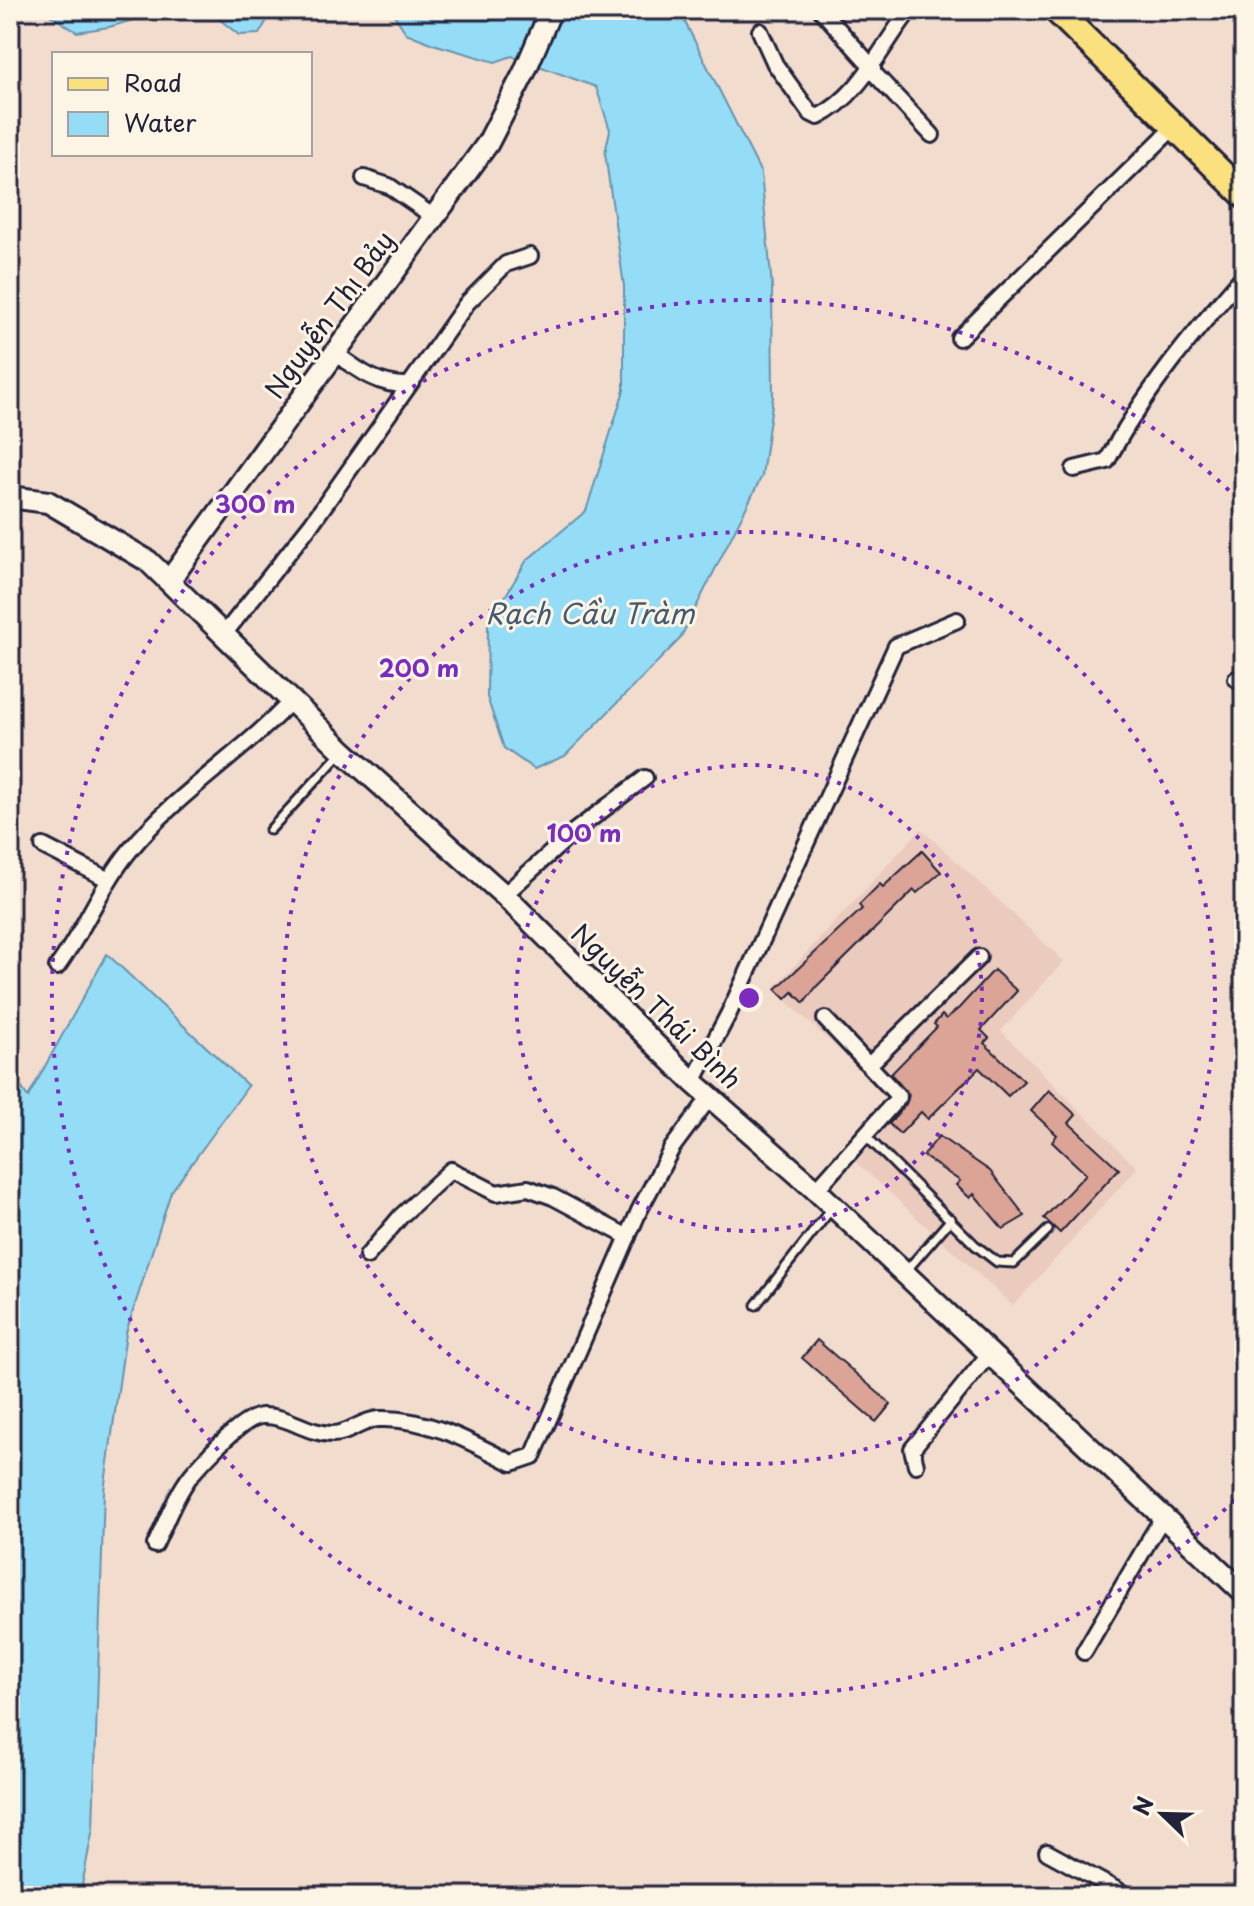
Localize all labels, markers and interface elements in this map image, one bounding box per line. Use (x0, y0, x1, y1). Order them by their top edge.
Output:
legend (52, 52, 312, 156)
text: Road (124, 64, 182, 100)
text: Water (124, 104, 197, 140)
street label: Nguyễn Thị Bảy (255, 222, 403, 406)
text: 300 m (214, 485, 296, 521)
water label: Rạch Cầu Tràm (485, 591, 695, 634)
text: 200 m (379, 649, 459, 685)
text: 100 m (547, 814, 621, 850)
street label: Nguyễn Thái Bình (563, 914, 751, 1098)
centre of rings (735, 984, 763, 1012)
north arrow (1122, 1774, 1202, 1854)
text: N (1124, 1791, 1161, 1820)

